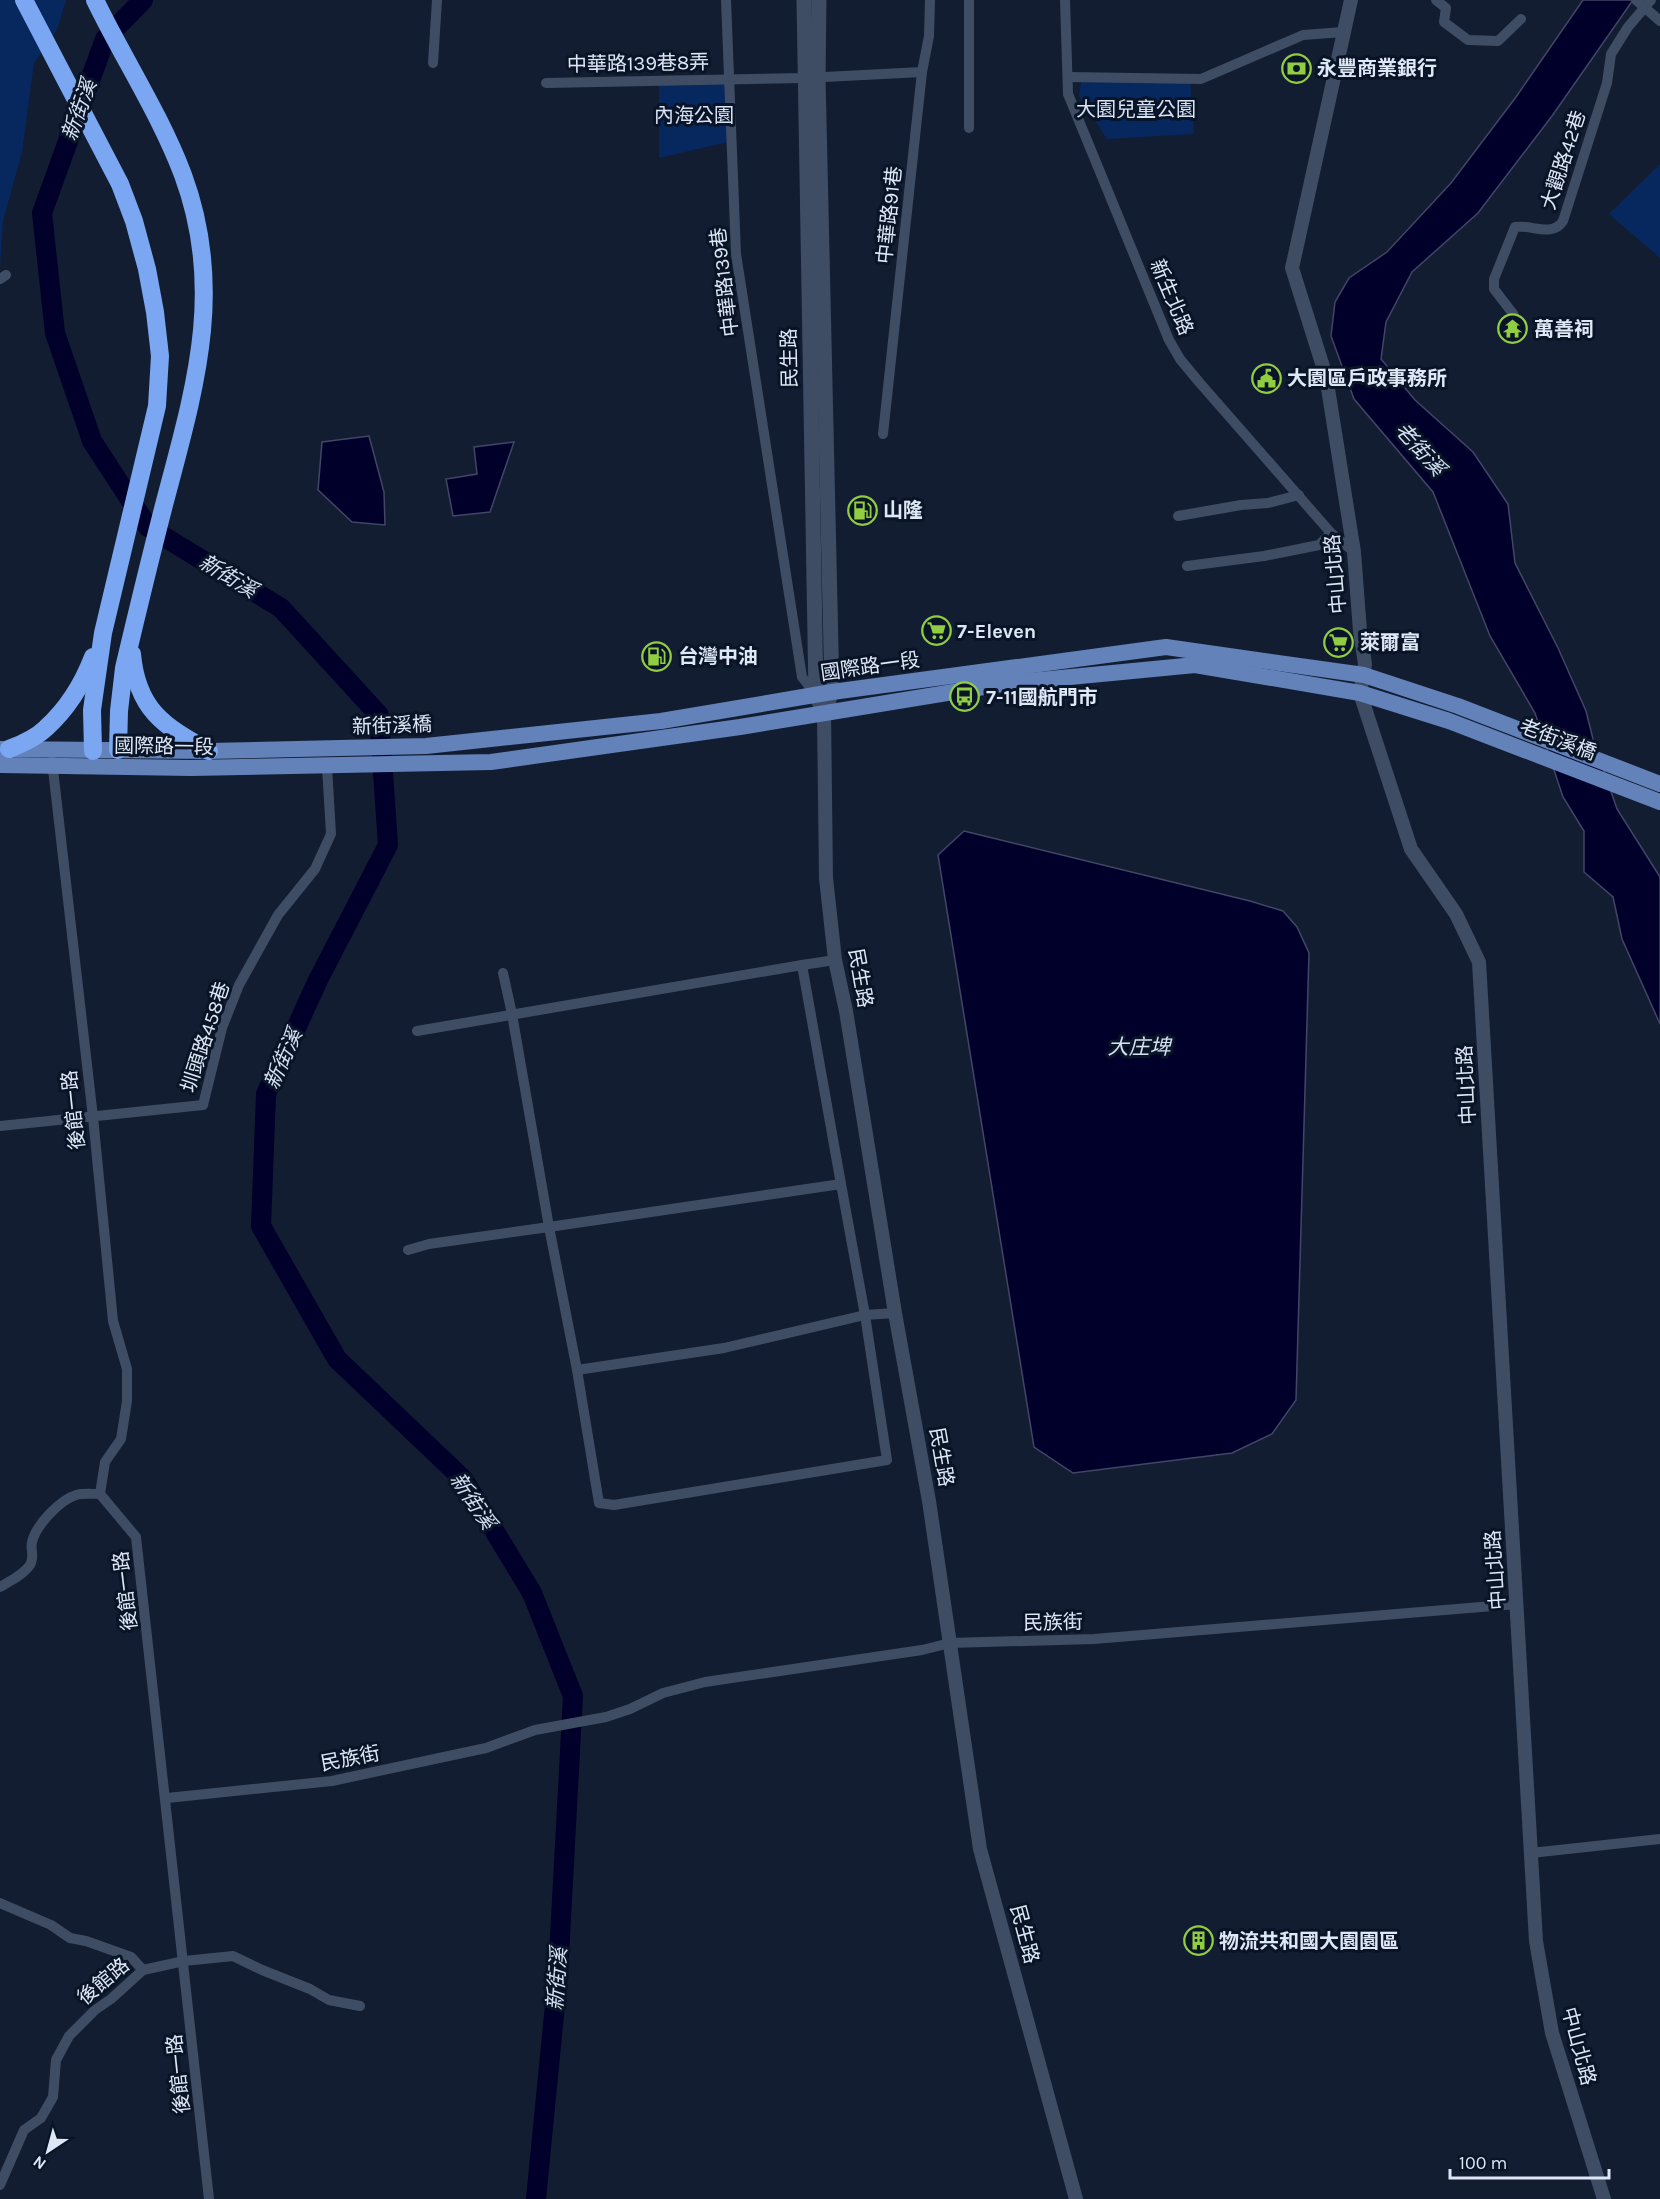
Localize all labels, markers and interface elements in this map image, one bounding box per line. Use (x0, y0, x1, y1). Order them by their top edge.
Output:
street label: 中華路139巷8弄 (567, 51, 709, 76)
bank icon: 永豐商業銀行 (1280, 52, 1312, 84)
place label: 永豐商業銀行 (1317, 57, 1437, 80)
water label: 新街溪 (57, 73, 102, 144)
park label: 大園兒童公園 (1076, 98, 1196, 121)
park label: 內海公園 (654, 104, 734, 127)
street label: 大觀路42巷 (1537, 108, 1590, 213)
street label: 中華路91巷 (873, 165, 906, 265)
street label: 中華路139巷 (706, 226, 743, 338)
street label: 新生北路 (1145, 256, 1198, 339)
temple icon: 萬善祠 (1497, 313, 1529, 345)
place label: 萬善祠 (1534, 318, 1594, 341)
street label: 民生路 (777, 328, 802, 388)
public building icon: 大園區戶政事務所 (1250, 362, 1282, 394)
place label: 大園區戶政事務所 (1287, 367, 1447, 390)
water label: 老街溪 (1390, 418, 1452, 483)
fuel station icon: 山隆 (846, 494, 878, 526)
place label: 山隆 (883, 499, 923, 522)
street label: 中山北路 (1321, 533, 1350, 615)
water label: 新街溪 (195, 549, 264, 604)
supermarket icon: 7-Eleven (920, 615, 952, 647)
place label: 7-Eleven (957, 620, 1036, 643)
supermarket icon: 萊爾富 (1323, 626, 1355, 658)
place label: 萊爾富 (1360, 631, 1420, 654)
fuel station icon: 台灣中油 (641, 640, 673, 672)
place label: 台灣中油 (678, 645, 758, 668)
street label: 國際路一段 (819, 648, 921, 685)
bus stop icon: 7-11國航門市 (949, 681, 981, 713)
place label: 7-11國航門市 (986, 686, 1098, 709)
street label: 新街溪橋 (352, 713, 432, 738)
street label: 老街溪橋 (1516, 714, 1599, 765)
street label: 國際路一段 (114, 734, 214, 759)
street label: 民生路 (844, 947, 877, 1010)
street label: 圳頭路458巷 (177, 979, 234, 1095)
water label: 新街溪 (259, 1023, 308, 1093)
water label: 大庄埤 (1108, 1035, 1173, 1059)
street label: 中山北路 (1453, 1044, 1480, 1126)
street label: 後館一路 (58, 1069, 89, 1151)
street label: 民生路 (925, 1426, 958, 1489)
water label: 新街溪 (445, 1468, 502, 1536)
street label: 中山北路 (1481, 1529, 1510, 1611)
street label: 後館一路 (109, 1550, 142, 1632)
street label: 民族街 (1023, 1610, 1083, 1635)
street label: 民族街 (318, 1741, 382, 1776)
street label: 民生路 (1006, 1902, 1043, 1966)
building icon: 物流共和國大園園區 (1182, 1925, 1214, 1957)
place label: 物流共和國大園園區 (1219, 1930, 1399, 1953)
water label: 新街溪 (543, 1944, 571, 2011)
street label: 後館路 (73, 1953, 134, 2009)
street label: 中山北路 (1557, 2005, 1600, 2088)
street label: 後館一路 (163, 2033, 194, 2115)
north arrow (18, 2121, 78, 2181)
scale bar (1450, 2142, 1609, 2180)
text: N (29, 2152, 50, 2174)
text: 100 m (1459, 2152, 1507, 2174)

